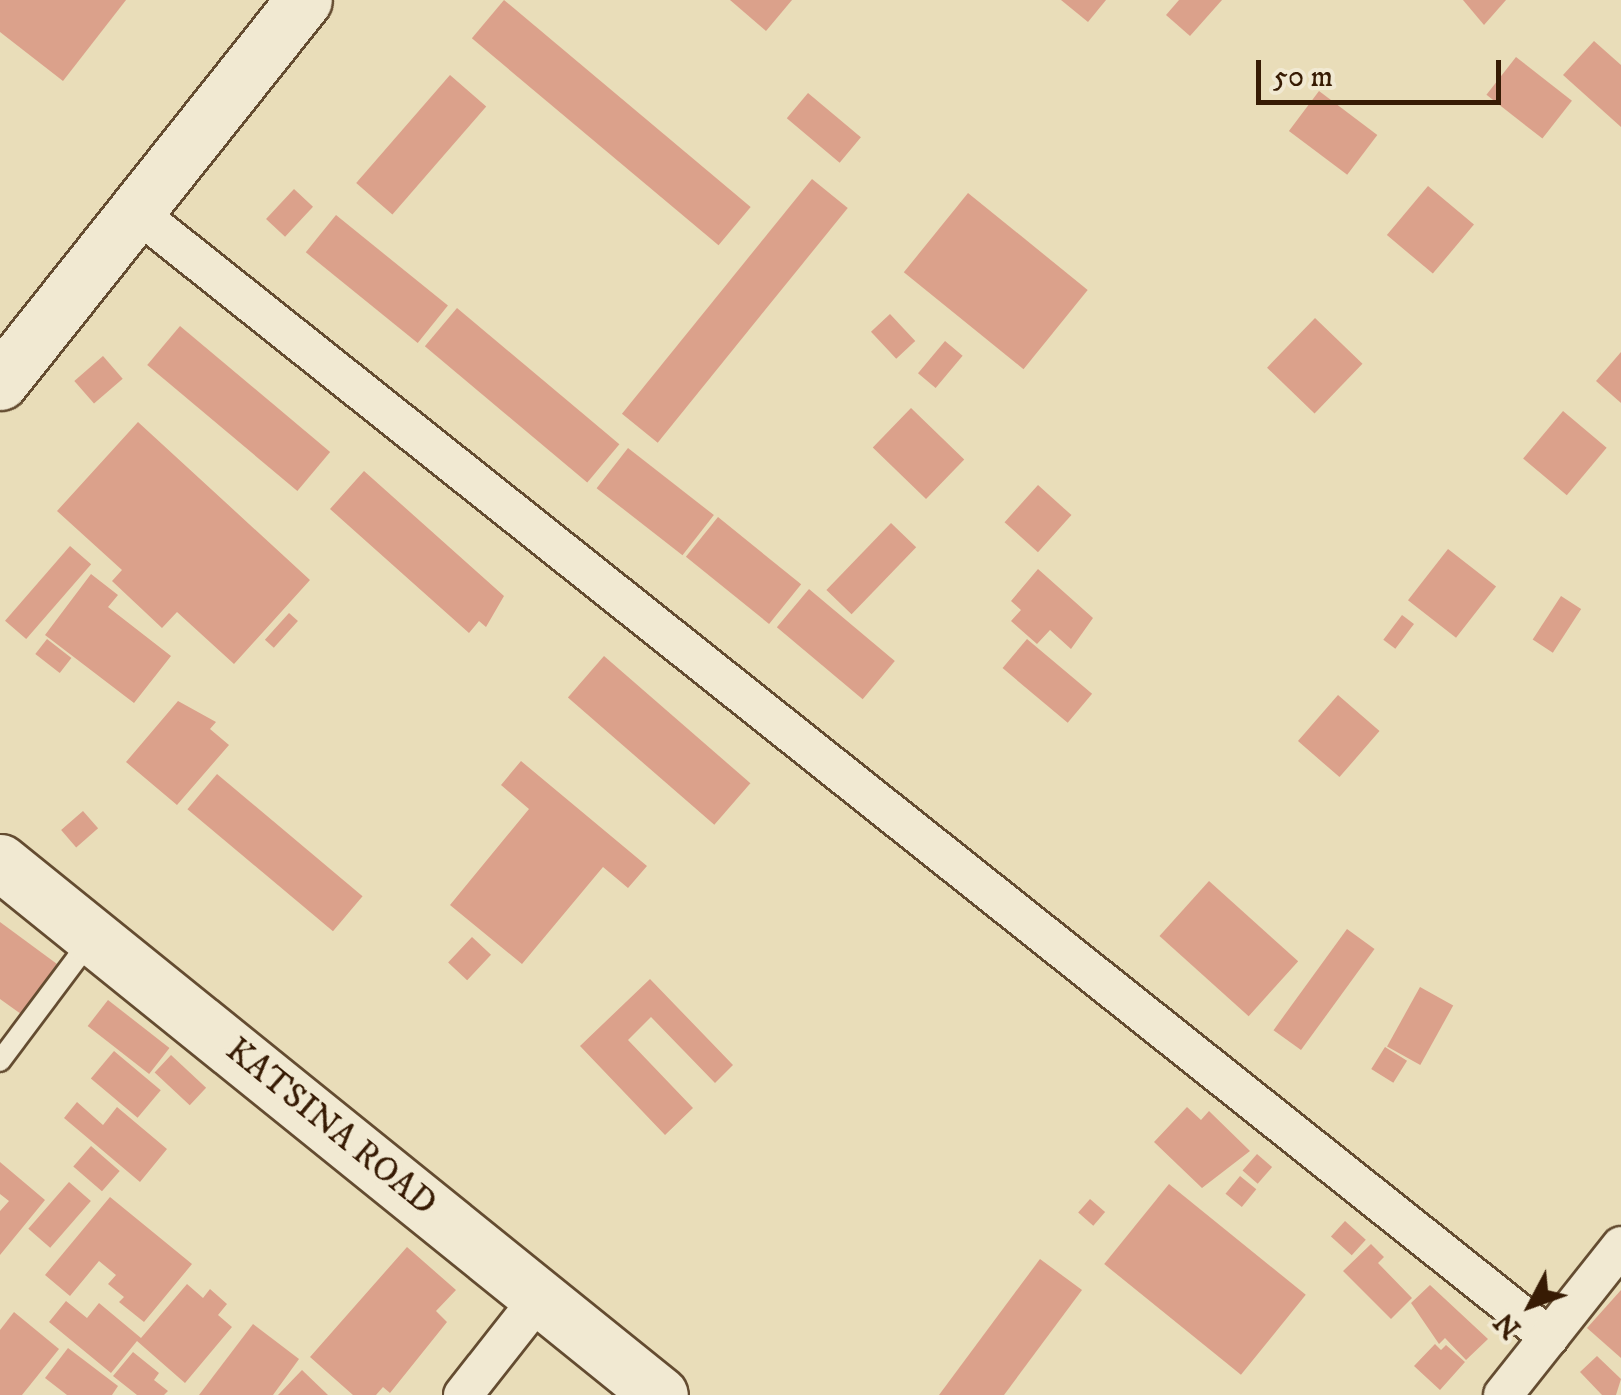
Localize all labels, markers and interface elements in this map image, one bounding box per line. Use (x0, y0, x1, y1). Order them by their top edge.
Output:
scale bar (1261, 40, 1506, 102)
text: 50 m (1273, 59, 1333, 96)
street label: KATSINA ROAD (217, 1029, 445, 1225)
north arrow (1481, 1255, 1581, 1355)
text: N (1487, 1305, 1529, 1345)

